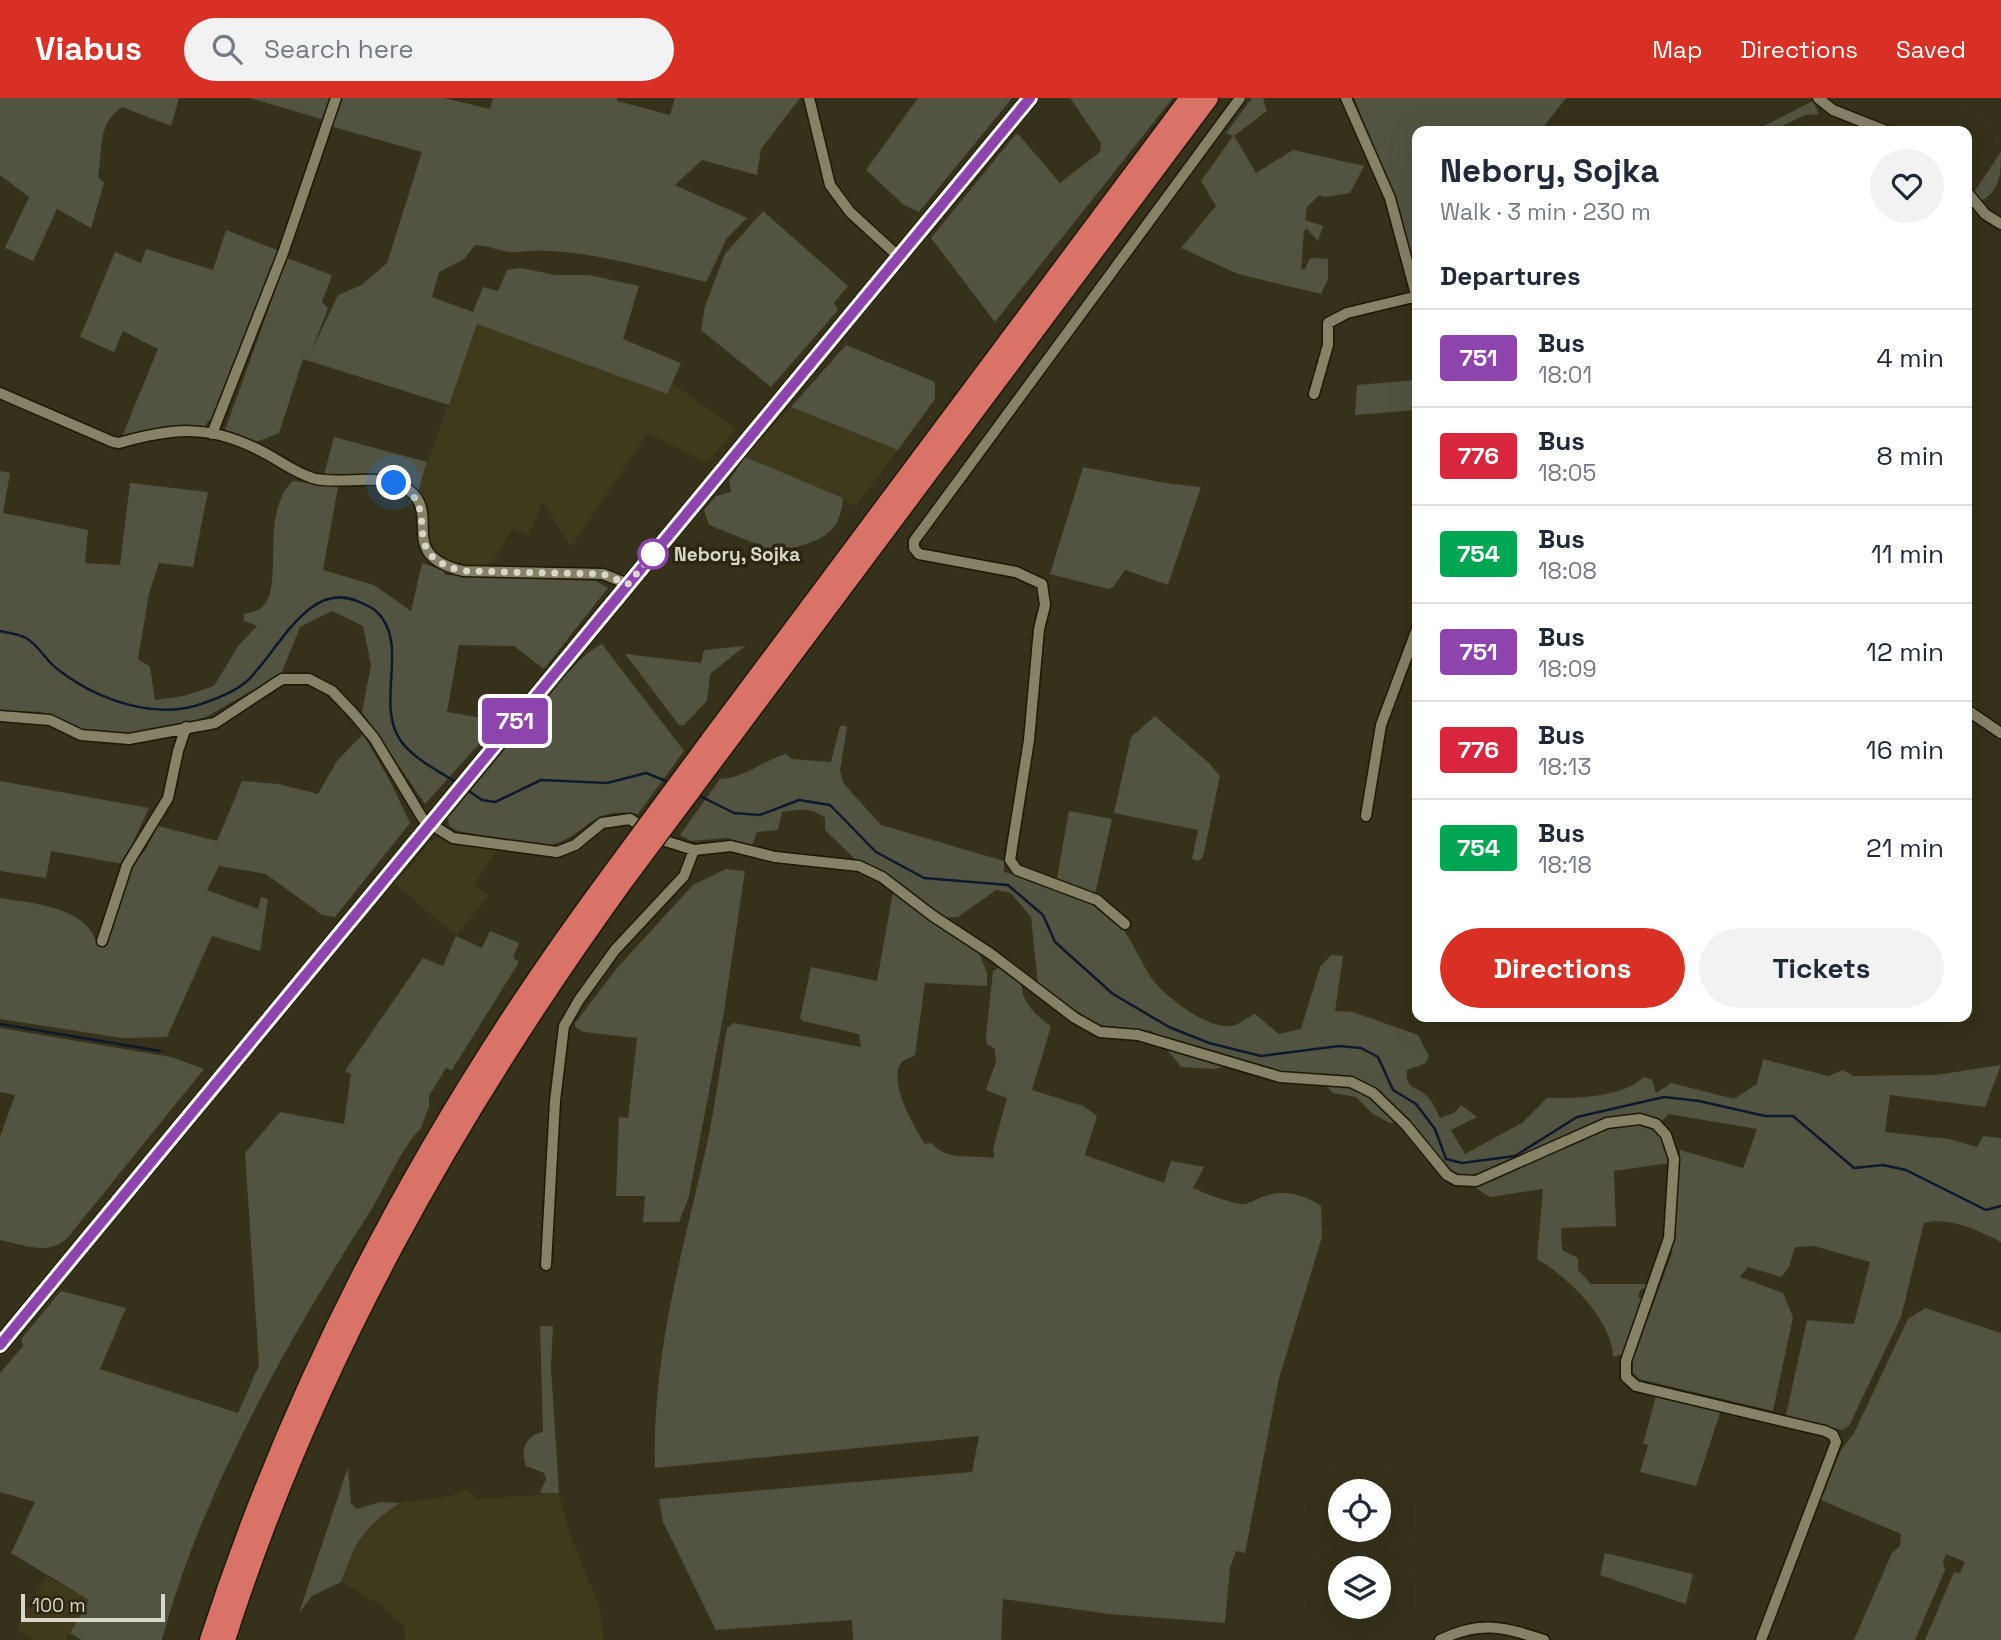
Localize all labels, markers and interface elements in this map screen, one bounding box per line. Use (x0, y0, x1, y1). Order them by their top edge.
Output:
search box (184, 18, 674, 81)
text: Viabus (35, 28, 142, 70)
icon: search (208, 30, 246, 68)
text: Search here (264, 32, 414, 66)
text: Map (1652, 34, 1702, 65)
text: Directions (1740, 34, 1858, 65)
text: Saved (1896, 34, 1966, 65)
button: heart (1870, 149, 1944, 223)
text: Nebory, Sojka (1440, 150, 1659, 192)
text: Walk · 3 min · 230 m (1440, 197, 1651, 227)
text: Departures (1440, 259, 1581, 293)
text: Bus (1538, 326, 1585, 360)
text: 4 min (1876, 341, 1944, 375)
text: 751 (1459, 342, 1498, 373)
text: 18:01 (1538, 360, 1592, 390)
text: Bus (1538, 424, 1585, 458)
text: 8 min (1876, 439, 1944, 473)
text: 776 (1458, 440, 1499, 471)
text: 18:05 (1538, 458, 1596, 488)
your location (376, 465, 411, 500)
text: Bus (1538, 522, 1585, 556)
text: 11 min (1871, 537, 1944, 571)
text: 754 (1457, 538, 1500, 569)
marker: Nebory, Sojka (638, 539, 668, 569)
place label: Nebory, Sojka (674, 542, 800, 567)
text: 18:08 (1538, 556, 1597, 586)
text: Bus (1538, 620, 1585, 654)
text: 12 min (1866, 635, 1944, 669)
text: 751 (1459, 636, 1498, 667)
text: 18:09 (1538, 654, 1597, 684)
line badge: 751 (475, 698, 555, 744)
text: 751 (496, 705, 534, 736)
text: Bus (1538, 718, 1585, 752)
text: 16 min (1866, 733, 1944, 767)
text: 776 (1458, 734, 1499, 765)
text: 18:13 (1538, 752, 1591, 782)
text: Bus (1538, 816, 1585, 850)
text: 21 min (1866, 831, 1944, 865)
text: 754 (1457, 832, 1500, 863)
text: 18:18 (1538, 850, 1592, 880)
button: Directions (1440, 928, 1685, 1008)
button: Tickets (1699, 928, 1944, 1008)
map controls (1328, 1479, 1391, 1619)
button: locate (1328, 1479, 1391, 1542)
button: layers (1328, 1556, 1391, 1619)
scale bar (21, 1591, 164, 1623)
text: 100 m (32, 1593, 86, 1618)

